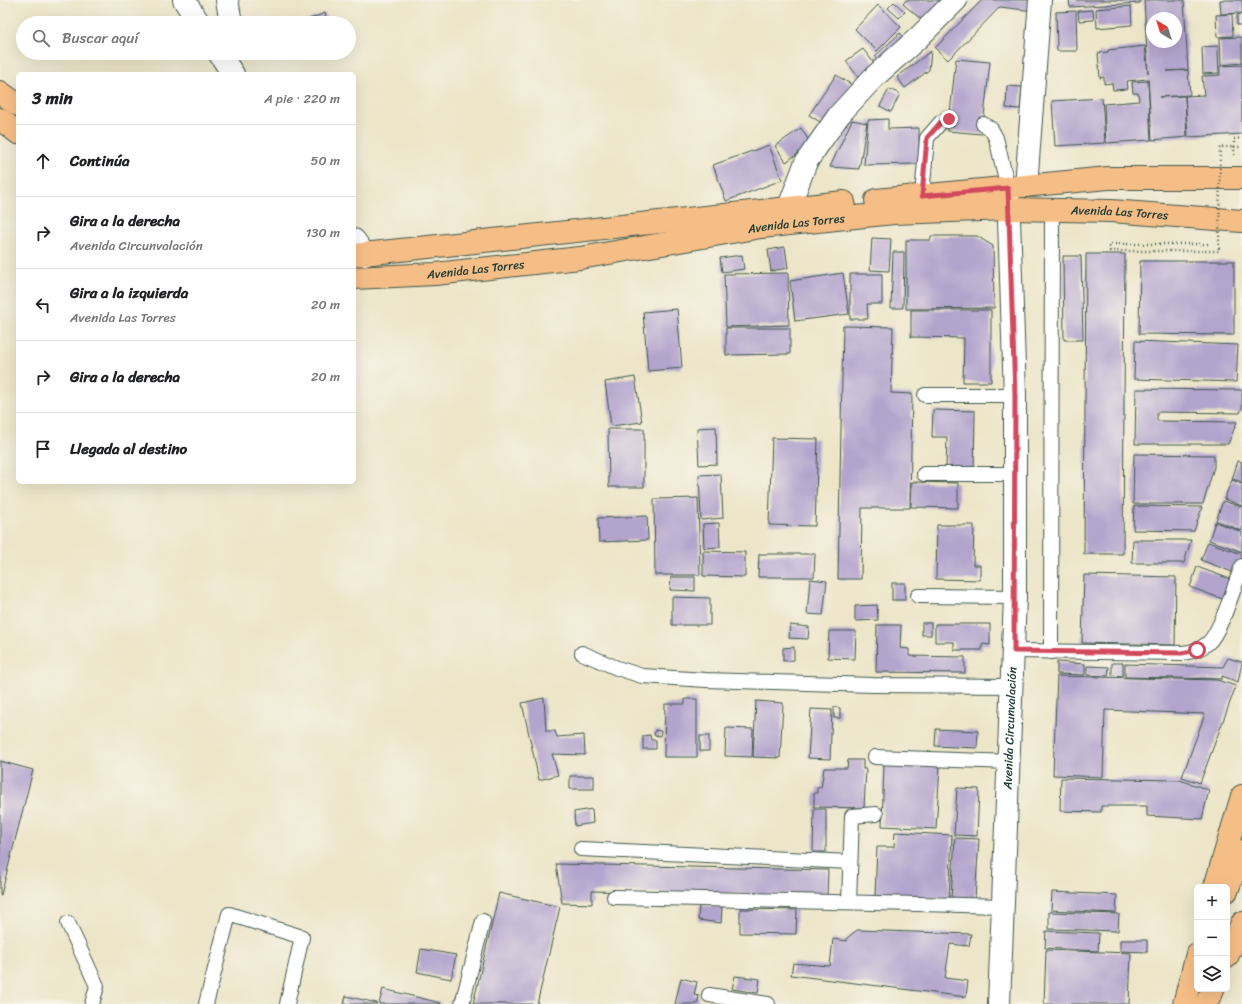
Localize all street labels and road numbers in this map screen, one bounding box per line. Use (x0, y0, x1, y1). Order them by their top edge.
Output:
street label: Avenida Las Torres (1069, 199, 1170, 226)
street label: Avenida Las Torres (745, 207, 846, 240)
street label: Avenida Las Torres (426, 253, 526, 285)
street label: Avenida Circunvalación (996, 666, 1023, 791)

